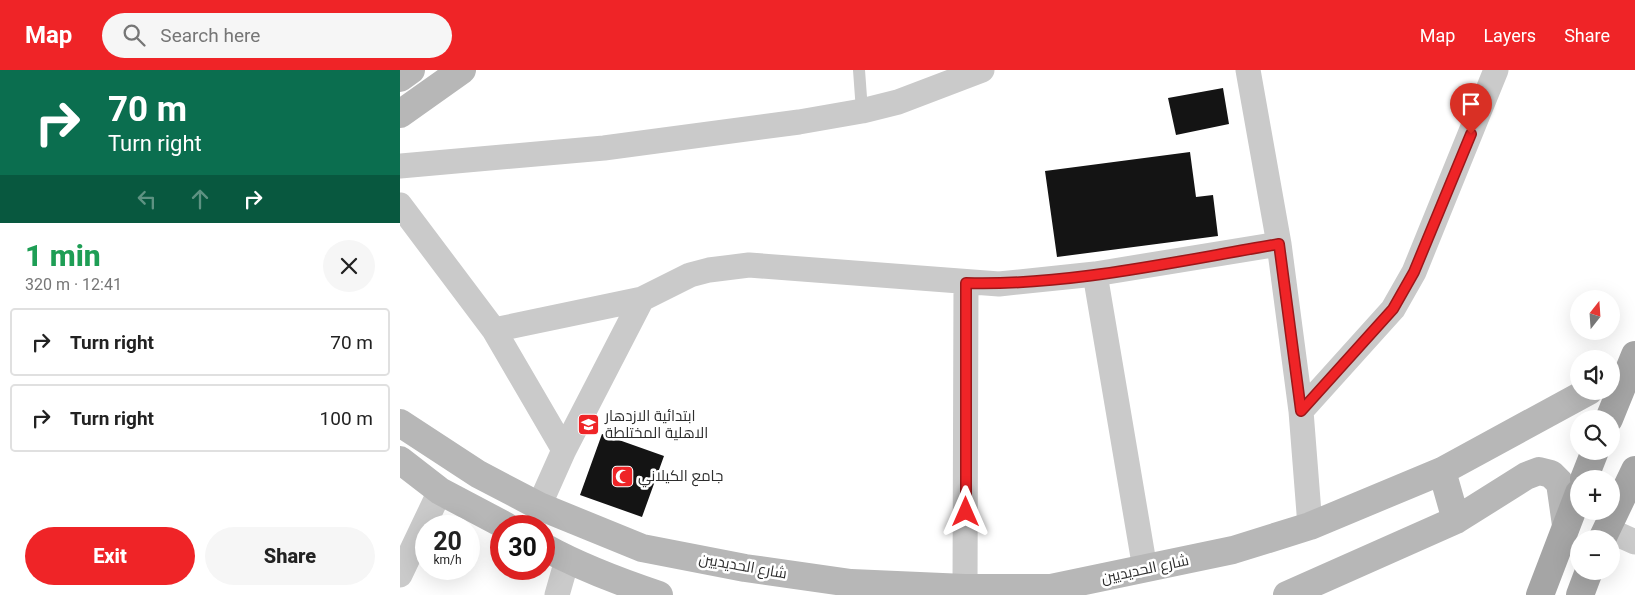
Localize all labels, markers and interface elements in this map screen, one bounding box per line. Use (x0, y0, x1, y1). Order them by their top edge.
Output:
search box (102, 13, 452, 58)
text: Map (25, 21, 72, 49)
icon: search (120, 21, 148, 49)
text: Search here (160, 24, 260, 47)
text: Map (1420, 25, 1455, 46)
text: Layers (1483, 25, 1536, 46)
text: Share (1564, 25, 1610, 46)
pin (1450, 83, 1492, 134)
text: 70 m (108, 89, 187, 130)
icon: right (25, 90, 90, 155)
icon: arrive (1457, 90, 1485, 118)
text: Turn right (108, 131, 202, 156)
icon: left (133, 185, 161, 213)
icon: ahead (186, 185, 214, 213)
icon: right (239, 185, 267, 213)
text: 1 min (25, 238, 101, 273)
button: close (323, 240, 375, 292)
text: 320 m · 12:41 (25, 275, 122, 294)
north arrow (1570, 290, 1620, 340)
map controls (1570, 290, 1620, 580)
icon: right (27, 328, 55, 356)
text: Turn right (70, 331, 154, 354)
text: 70 m (330, 331, 373, 354)
button: sound (1570, 350, 1620, 400)
icon: right (27, 404, 55, 432)
text: Turn right (70, 407, 154, 430)
text: 100 m (320, 407, 373, 430)
place label: ابتدائية الازدهار الاهلية المختلطة (604, 407, 708, 442)
button: search (1570, 410, 1620, 460)
school or university icon: ابتدائية الازدهار الاهلية المختلطة (577, 413, 601, 437)
mosque icon: جامع الكيلاني (610, 464, 634, 488)
place label: جامع الكيلاني (638, 467, 723, 488)
button: + (1570, 470, 1620, 520)
position arrow (939, 485, 991, 537)
speed limit sign: 30 (490, 515, 555, 580)
button: Exit (25, 527, 195, 585)
button: Share (205, 527, 375, 585)
text: 20 (433, 527, 462, 556)
button: − (1570, 530, 1620, 580)
street label: شارع الحديديين (697, 549, 788, 585)
street label: شارع الحديديين (1100, 551, 1191, 589)
text: km/h (433, 553, 462, 567)

